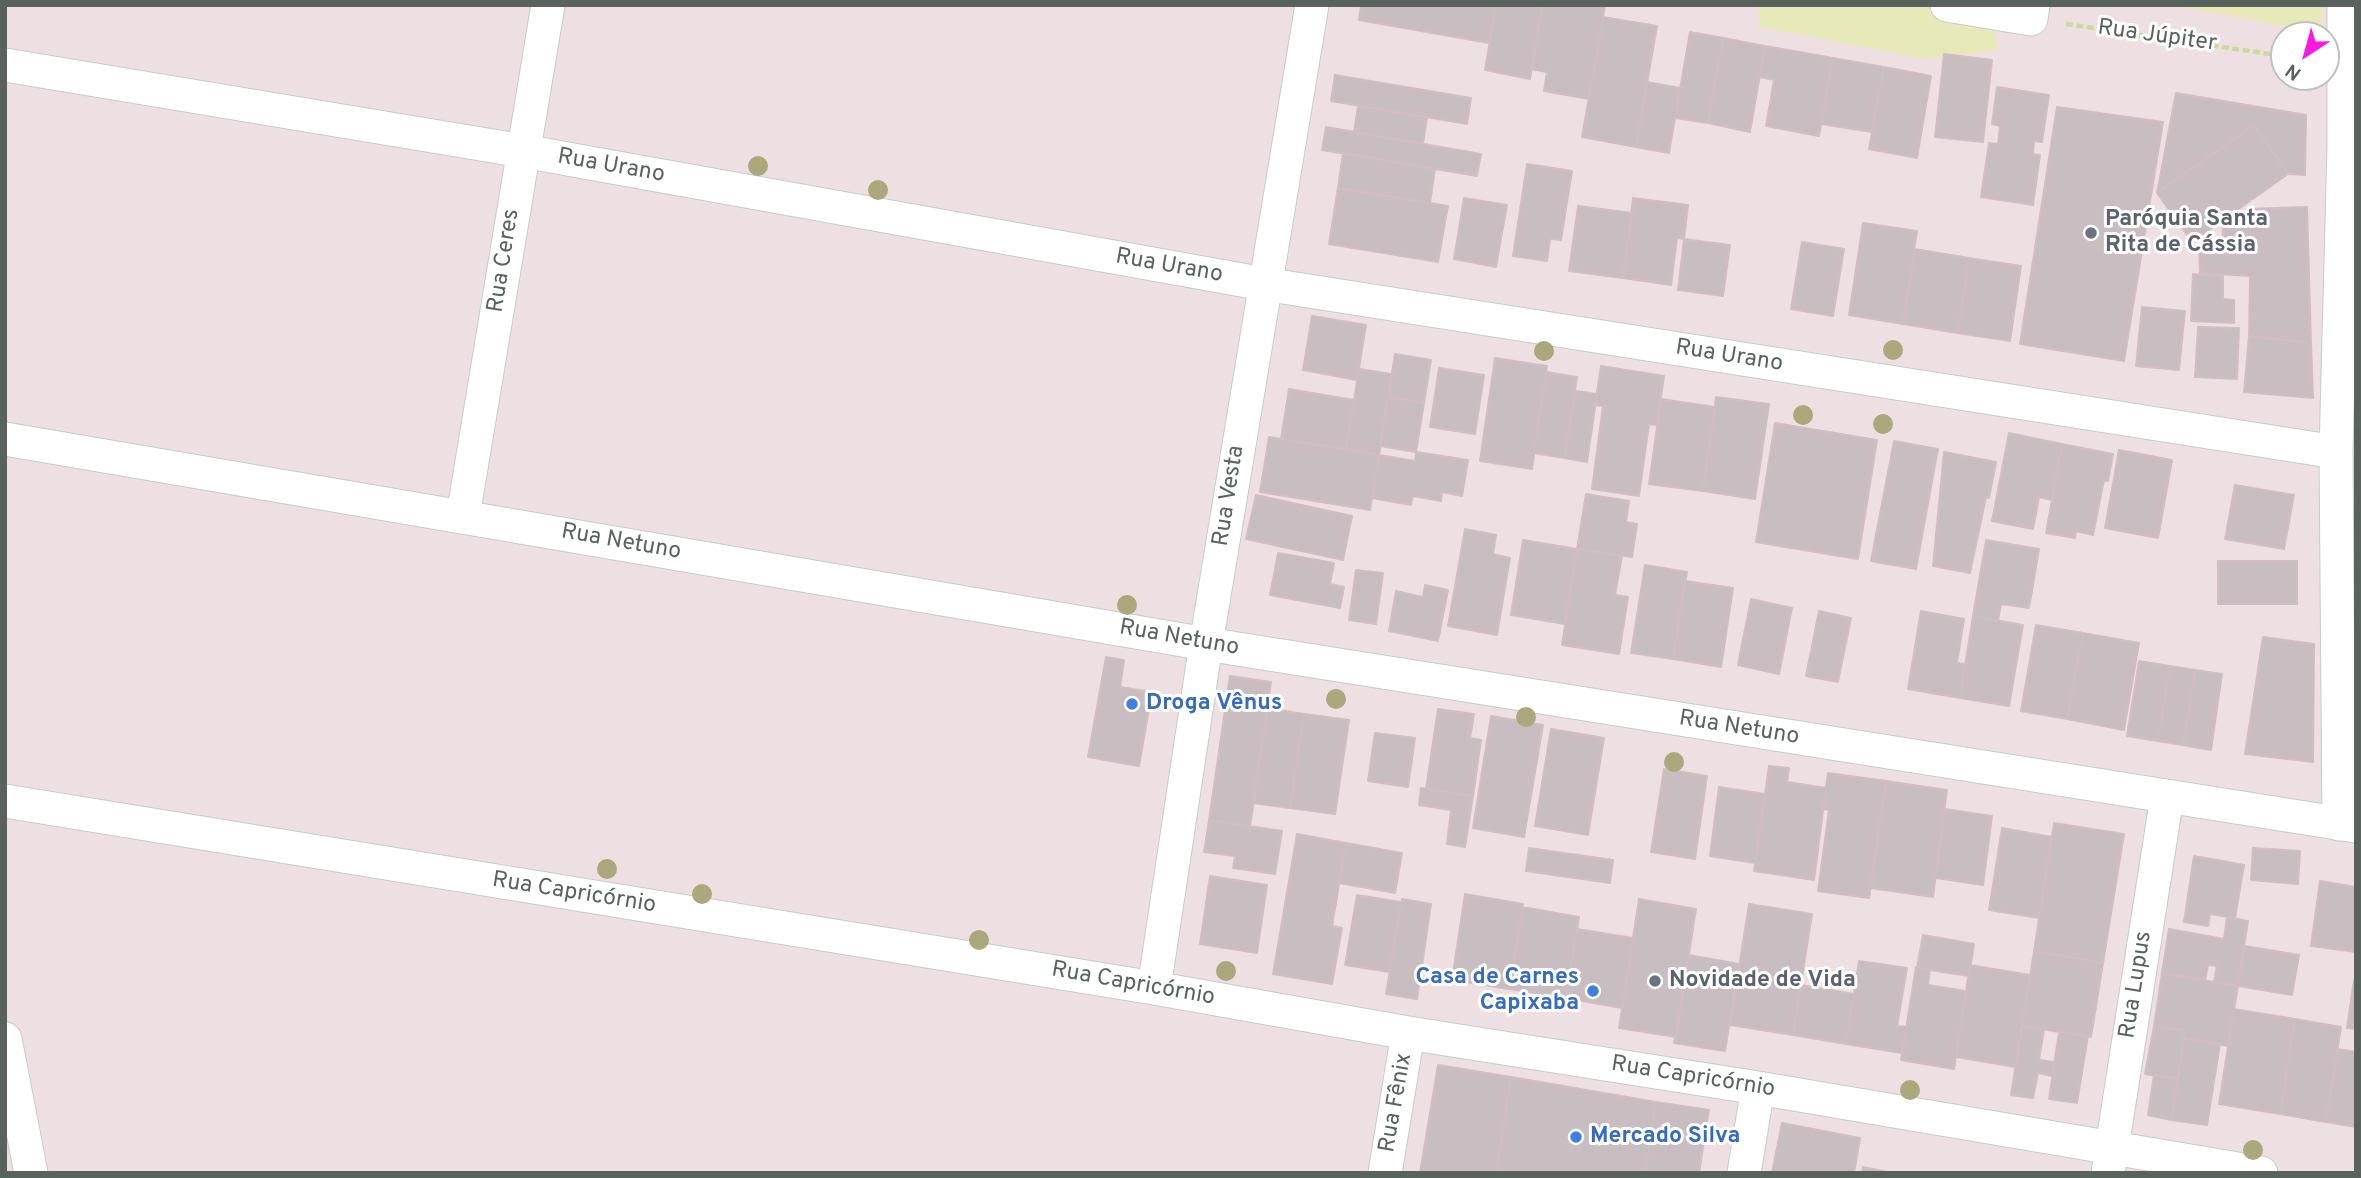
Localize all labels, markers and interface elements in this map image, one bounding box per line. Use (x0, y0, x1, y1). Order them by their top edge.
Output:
street label: Rua Júpiter (2096, 15, 2218, 59)
north arrow (2270, 21, 2340, 91)
text: N (2281, 58, 2306, 85)
street label: Rua Urano (555, 144, 667, 190)
place label: Paróquia Santa Rita de Cássia (2105, 206, 2268, 260)
street label: Rua Ceres (483, 207, 527, 315)
marker: Paróquia Santa Rita de Cássia (2083, 225, 2099, 241)
street label: Rua Urano (1113, 244, 1225, 290)
street label: Rua Urano (1673, 335, 1785, 379)
street label: Rua Vesta (1208, 444, 1252, 548)
street label: Rua Netuno (559, 519, 683, 567)
street label: Rua Netuno (1117, 615, 1241, 663)
place label: Droga Vênus (1146, 690, 1282, 718)
marker: Droga Vênus (1124, 696, 1140, 712)
street label: Rua Netuno (1677, 706, 1801, 752)
street label: Rua Capricórnio (490, 867, 658, 921)
street label: Rua Lupus (2115, 929, 2159, 1041)
street label: Rua Capricórnio (1049, 957, 1217, 1013)
place label: Casa de Carnes Capixaba (1415, 964, 1579, 1018)
place label: Novidade de Vida (1669, 967, 1856, 995)
marker: Novidade de Vida (1647, 973, 1663, 989)
marker: Casa de Carnes Capixaba (1585, 983, 1601, 999)
street label: Rua Fênix (1375, 1051, 1419, 1155)
street label: Rua Capricórnio (1609, 1051, 1777, 1105)
place label: Mercado Silva (1590, 1123, 1740, 1151)
marker: Mercado Silva (1568, 1129, 1584, 1145)

